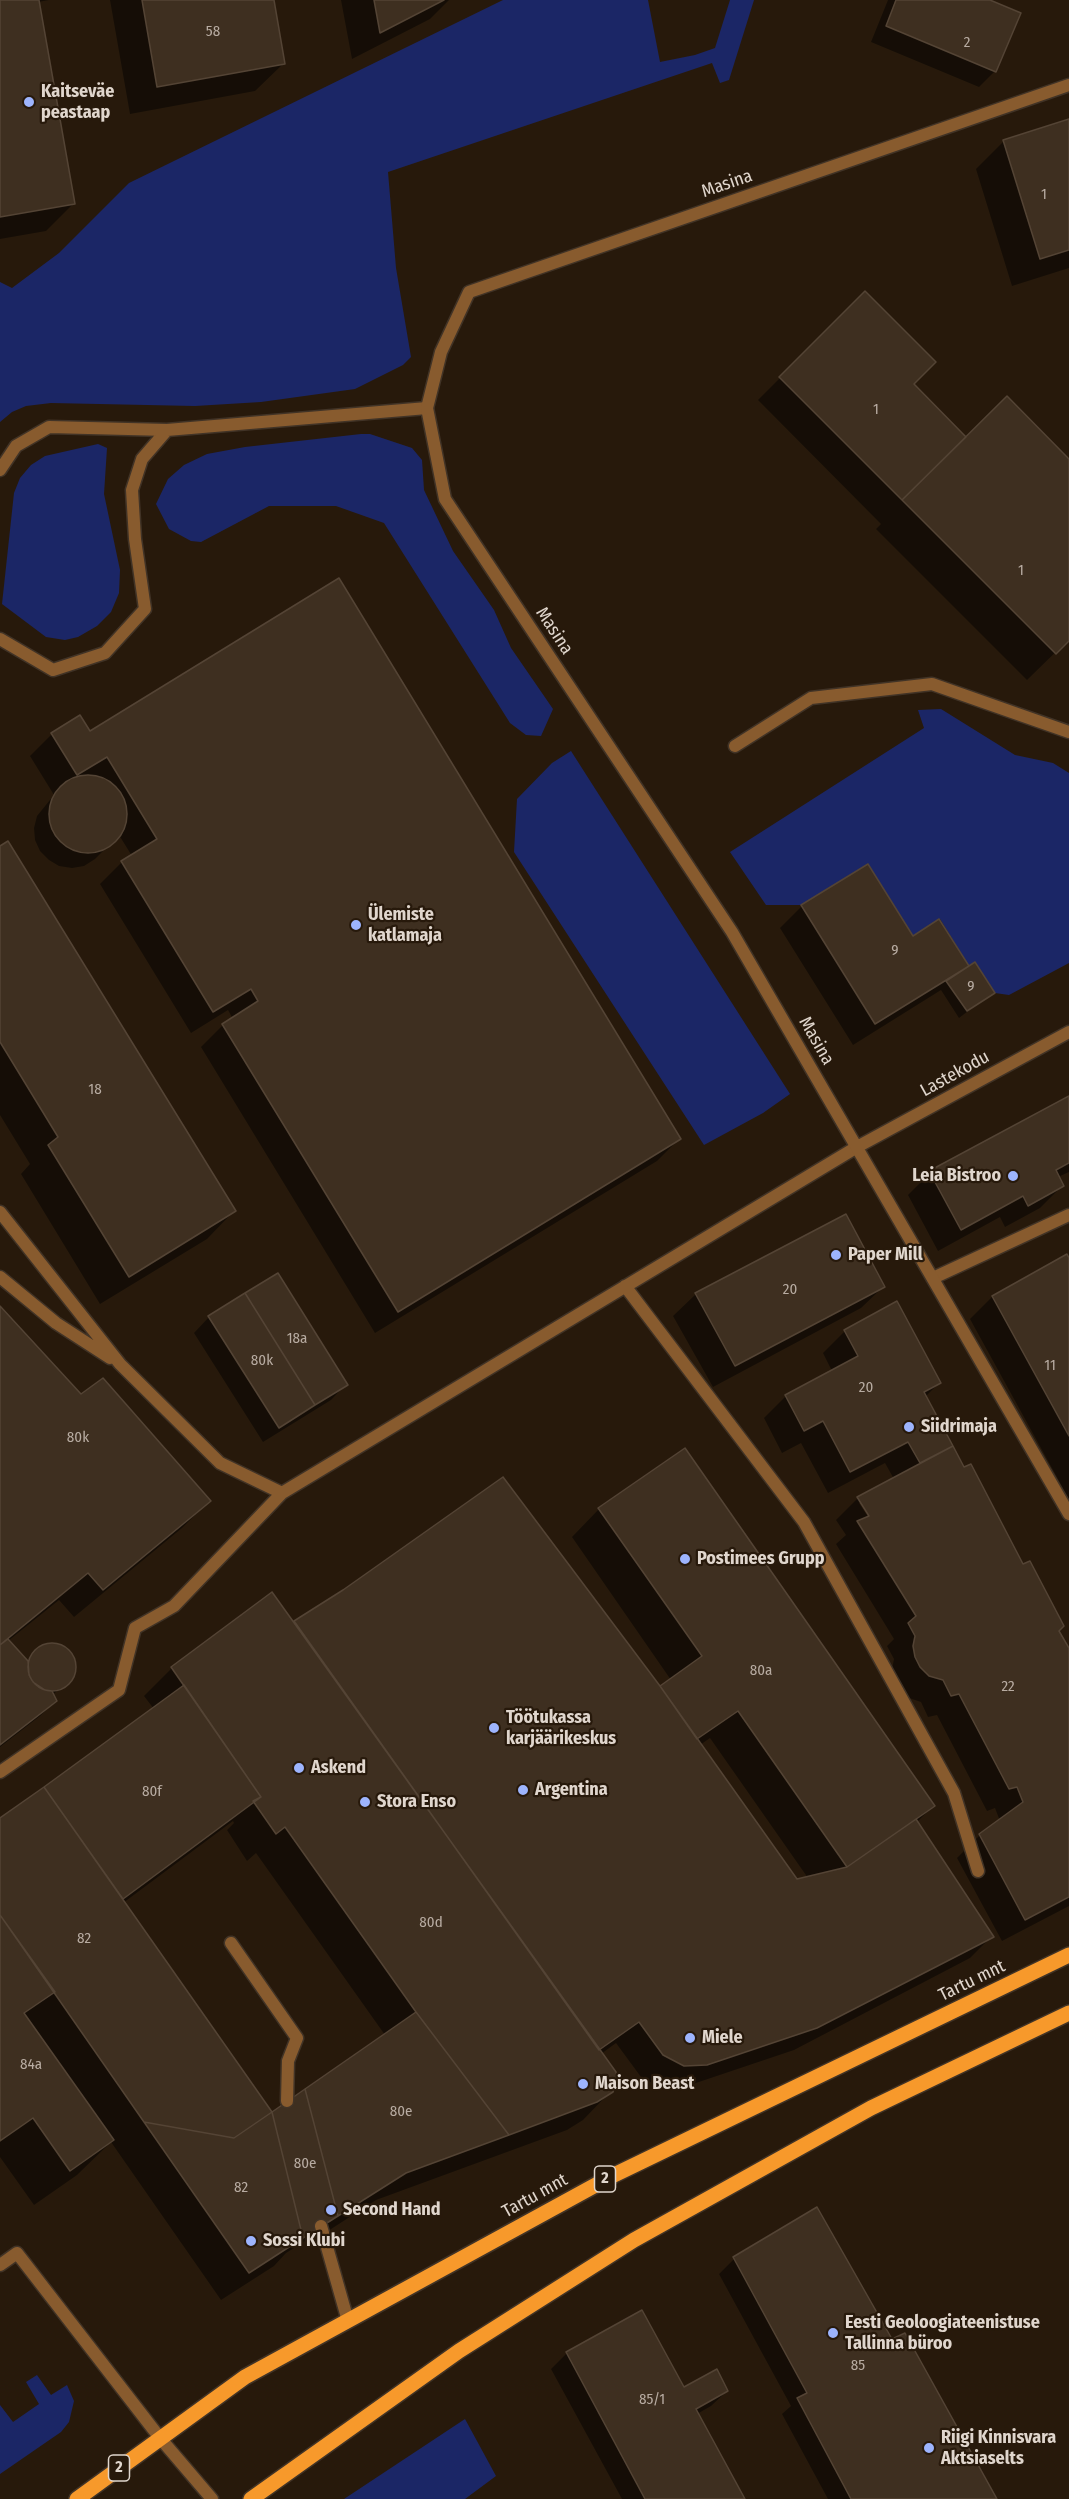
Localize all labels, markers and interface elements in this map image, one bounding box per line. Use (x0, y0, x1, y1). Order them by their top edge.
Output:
house number: 58 (206, 23, 220, 41)
house number: 2 (964, 34, 970, 52)
place label: Kaitseväe peastaap (41, 81, 114, 124)
marker: Kaitseväe peastaap (22, 95, 36, 109)
street label: Masina (699, 165, 755, 203)
house number: 1 (1041, 186, 1047, 204)
house number: 1 (873, 401, 879, 419)
house number: 1 (1018, 562, 1024, 580)
street label: Masina (531, 603, 577, 659)
place label: Ülemiste katlamaja (368, 904, 442, 946)
marker: Ülemiste katlamaja (349, 918, 363, 932)
house number: 9 (891, 942, 899, 960)
house number: 9 (967, 978, 975, 996)
street label: Masina (794, 1013, 838, 1069)
street label: Lastekodu (917, 1046, 993, 1102)
house number: 18 (88, 1081, 102, 1099)
place label: Leia Bistroo (912, 1165, 1001, 1187)
marker: Leia Bistroo (1006, 1169, 1020, 1183)
place label: Paper Mill (848, 1244, 923, 1266)
marker: Paper Mill (829, 1248, 843, 1262)
house number: 20 (783, 1281, 797, 1299)
house number: 18a (287, 1330, 307, 1348)
house number: 80k (251, 1352, 273, 1370)
house number: 11 (1044, 1357, 1056, 1375)
house number: 20 (859, 1379, 873, 1397)
place label: Siidrimaja (921, 1416, 997, 1438)
marker: Siidrimaja (902, 1420, 916, 1434)
house number: 80k (67, 1429, 89, 1447)
place label: Postimees Grupp (697, 1548, 824, 1570)
marker: Postimees Grupp (678, 1552, 692, 1566)
house number: 80a (750, 1662, 772, 1680)
house number: 22 (1001, 1678, 1015, 1696)
place label: Töötukassa karjäärikeskus (506, 1707, 616, 1750)
marker: Töötukassa karjäärikeskus (487, 1721, 501, 1735)
place label: Askend (311, 1757, 366, 1779)
marker: Askend (292, 1761, 306, 1775)
place label: Argentina (535, 1779, 608, 1801)
house number: 80f (142, 1783, 162, 1801)
marker: Argentina (516, 1783, 530, 1797)
place label: Stora Enso (377, 1791, 456, 1813)
marker: Stora Enso (358, 1795, 372, 1809)
house number: 80d (419, 1914, 443, 1932)
house number: 82 (77, 1930, 91, 1948)
street label: Tartu mnt (935, 1956, 1009, 2006)
place label: Miele (702, 2027, 743, 2049)
marker: Miele (683, 2031, 697, 2045)
house number: 84a (20, 2056, 42, 2074)
place label: Maison Beast (595, 2073, 694, 2095)
marker: Maison Beast (576, 2077, 590, 2091)
house number: 80e (390, 2103, 412, 2121)
house number: 80e (294, 2155, 316, 2173)
road number: 2 (594, 2166, 616, 2192)
street label: Tartu mnt (499, 2169, 571, 2223)
house number: 82 (234, 2179, 248, 2197)
place label: Second Hand (343, 2199, 441, 2221)
marker: Second Hand (324, 2203, 338, 2217)
place label: Sossi Klubi (263, 2230, 345, 2252)
marker: Sossi Klubi (244, 2234, 258, 2248)
place label: Eesti Geoloogiateenistuse Tallinna büroo (845, 2312, 1040, 2354)
marker: Eesti Geoloogiateenistuse Tallinna büroo (826, 2326, 840, 2340)
house number: 85 (851, 2357, 865, 2375)
house number: 85/1 (639, 2391, 665, 2409)
place label: Riigi Kinnisvara Aktsiaselts (941, 2427, 1056, 2470)
marker: Riigi Kinnisvara Aktsiaselts (922, 2441, 936, 2455)
road number: 2 (108, 2455, 130, 2481)

